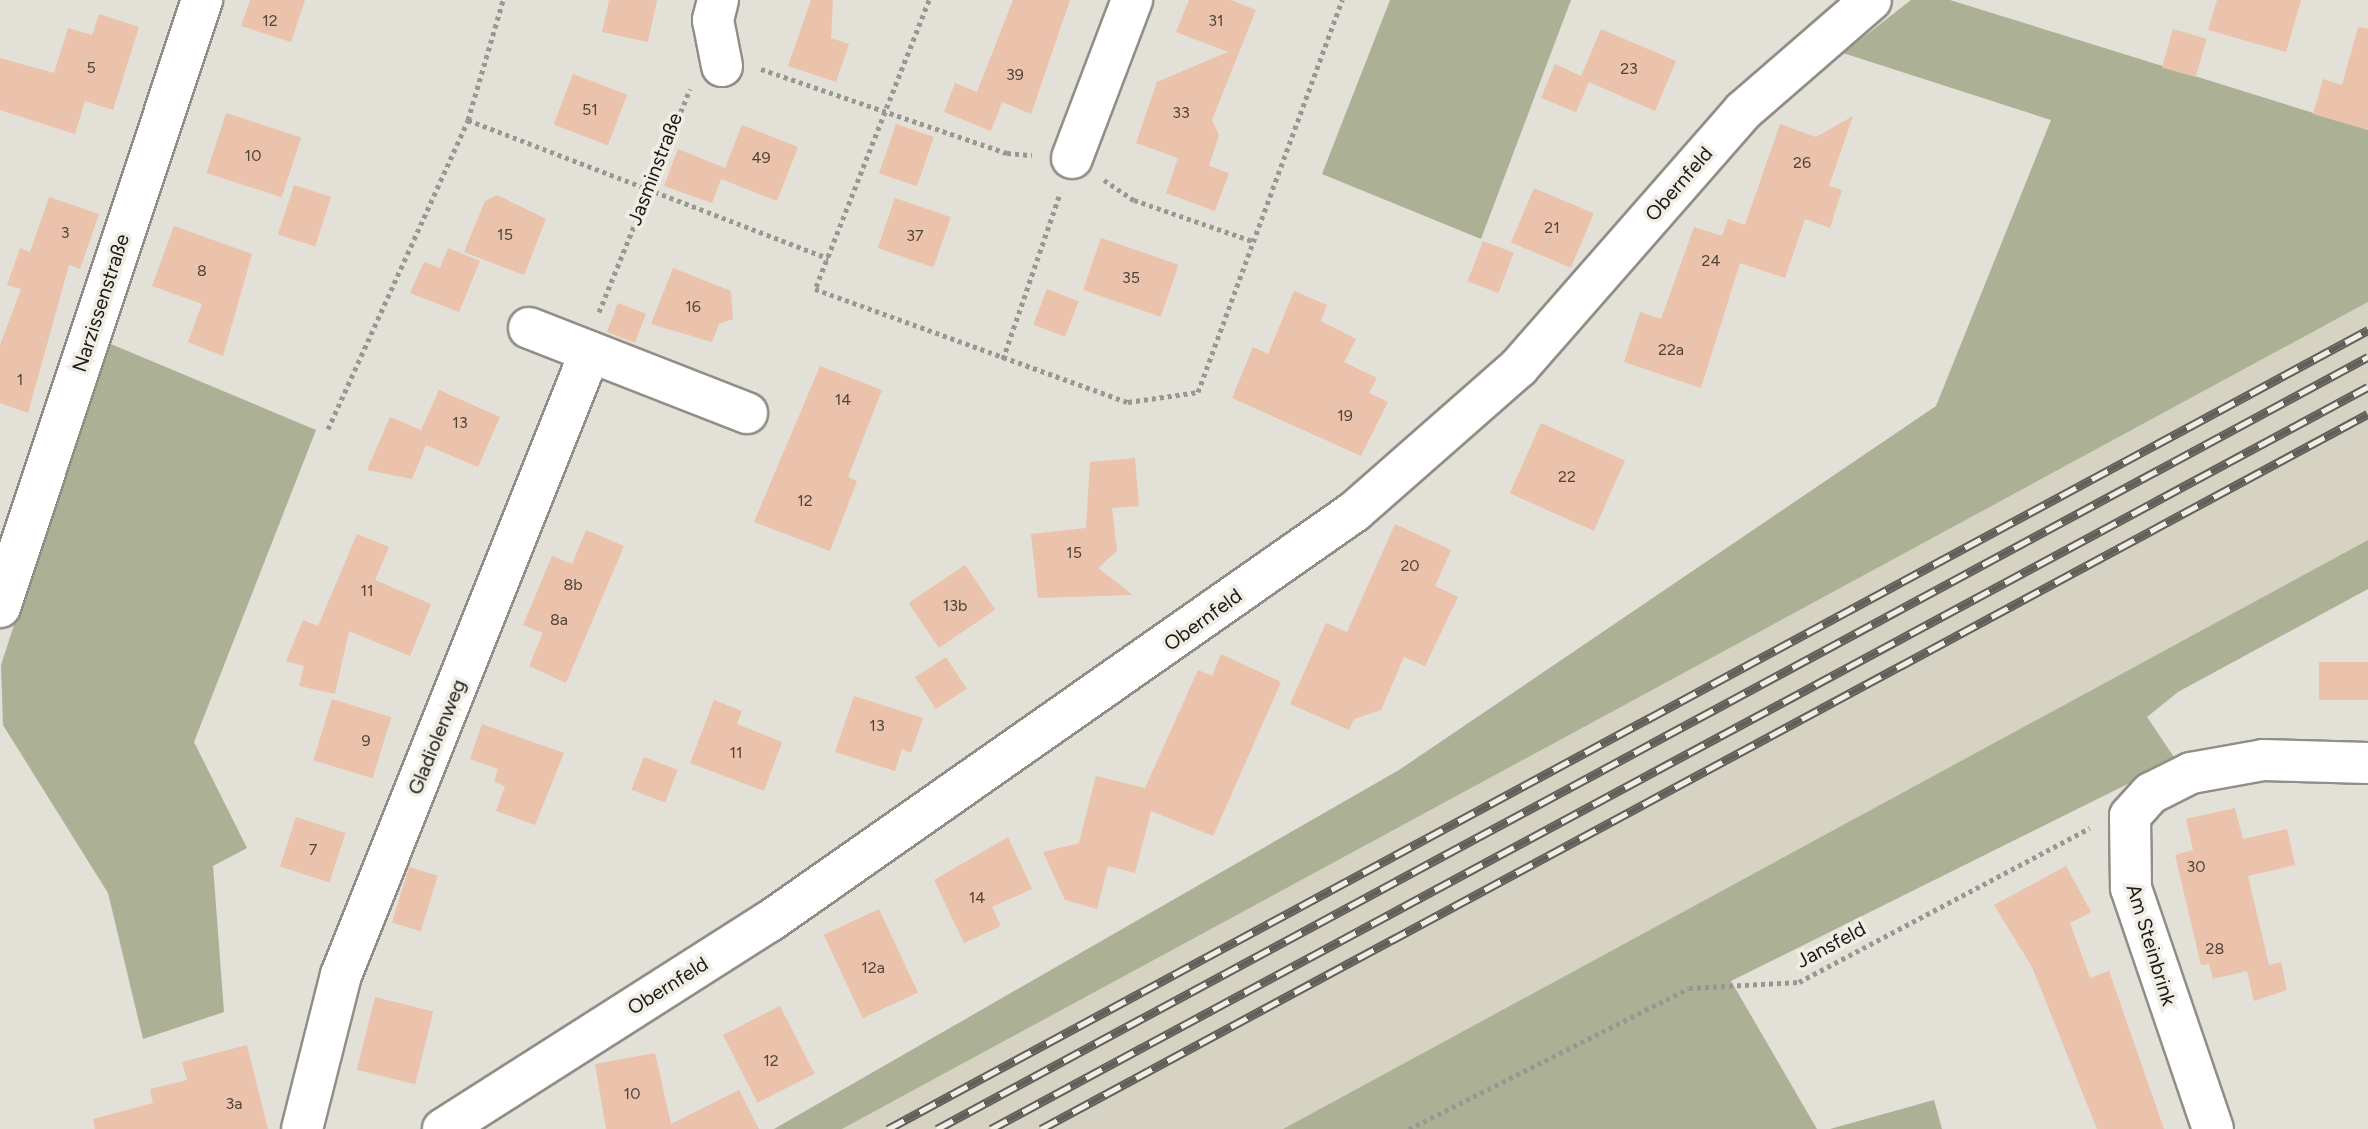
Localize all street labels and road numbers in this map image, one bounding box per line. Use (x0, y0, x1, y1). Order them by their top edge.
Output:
street label: Jasminstraße (623, 109, 687, 229)
street label: Obernfeld (1640, 142, 1718, 226)
street label: Narzissenstraße (67, 231, 135, 375)
street label: Obernfeld (1159, 584, 1247, 656)
street label: Gladiolenweg (403, 676, 471, 798)
street label: Am Steinbrink (2121, 881, 2181, 1009)
street label: Jansfeld (1792, 917, 1870, 973)
street label: Obernfeld (623, 952, 713, 1020)

